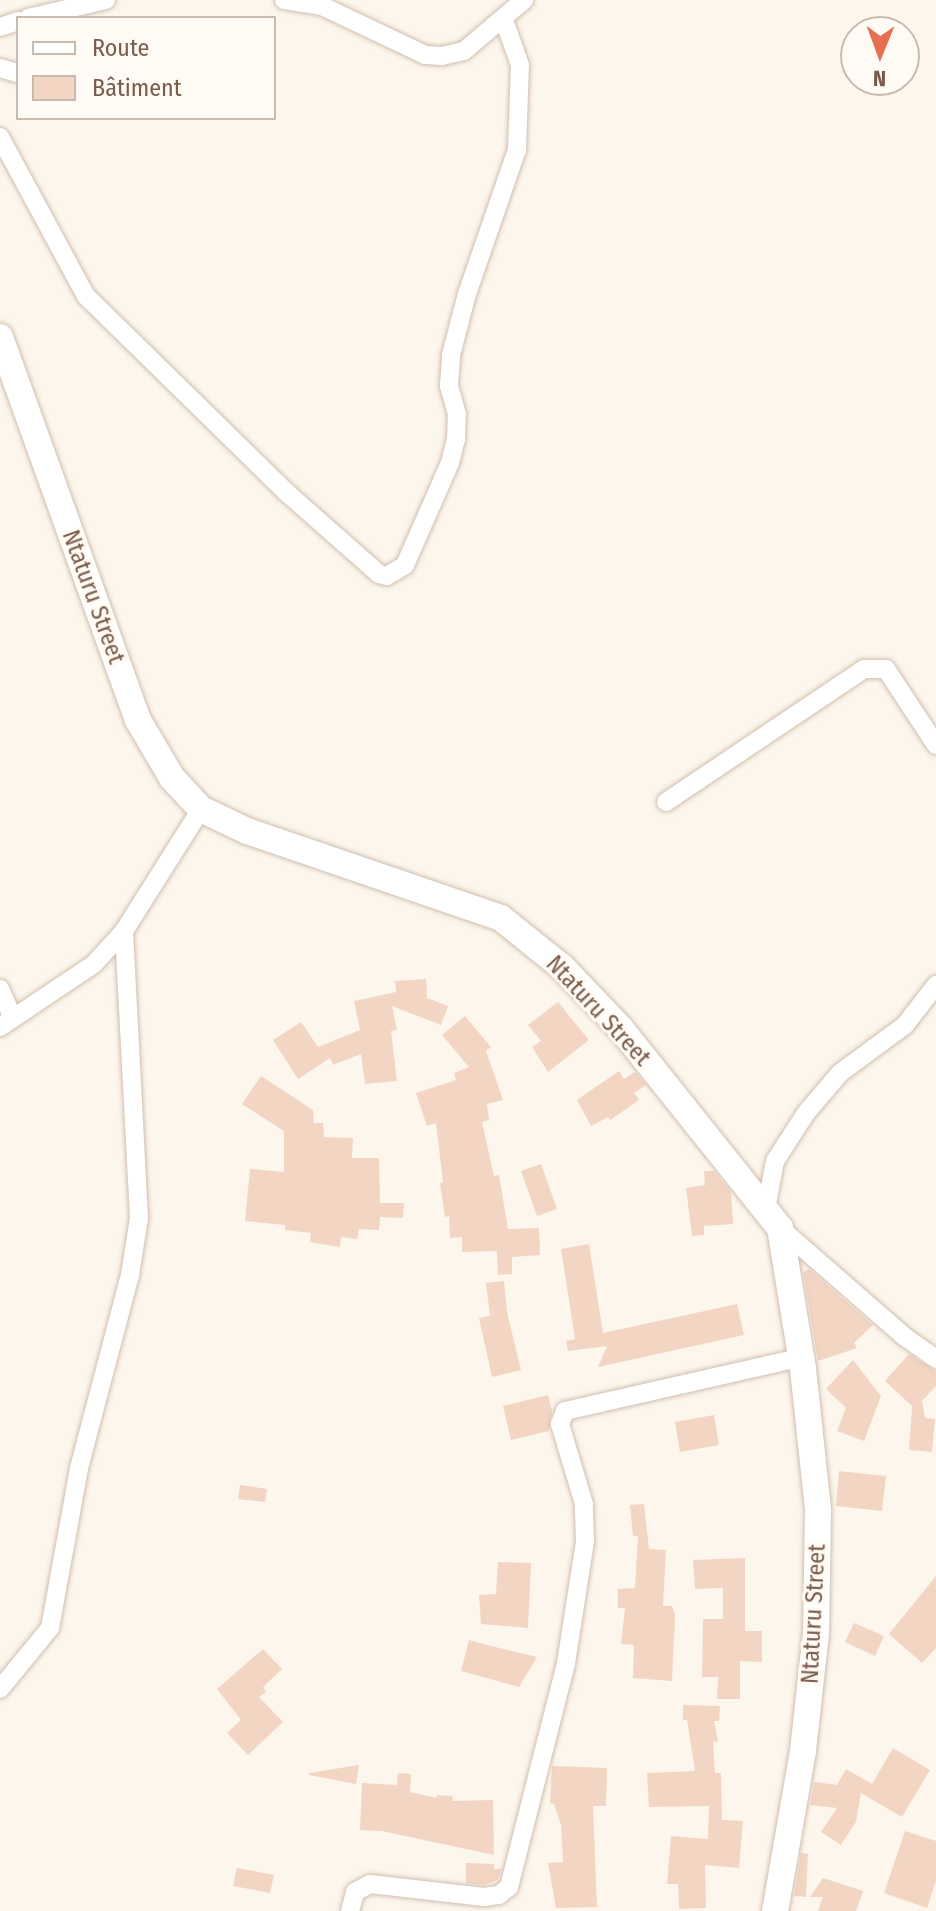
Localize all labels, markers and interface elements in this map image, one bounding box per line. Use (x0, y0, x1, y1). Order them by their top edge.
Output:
legend (16, 16, 276, 120)
north arrow (840, 16, 920, 96)
text: Route (92, 34, 149, 62)
text: N (873, 65, 886, 92)
text: Bâtiment (92, 74, 182, 102)
street label: Ntaturu Street (56, 526, 130, 668)
street label: Ntaturu Street (540, 950, 656, 1072)
street label: Ntaturu Street (796, 1543, 832, 1685)

